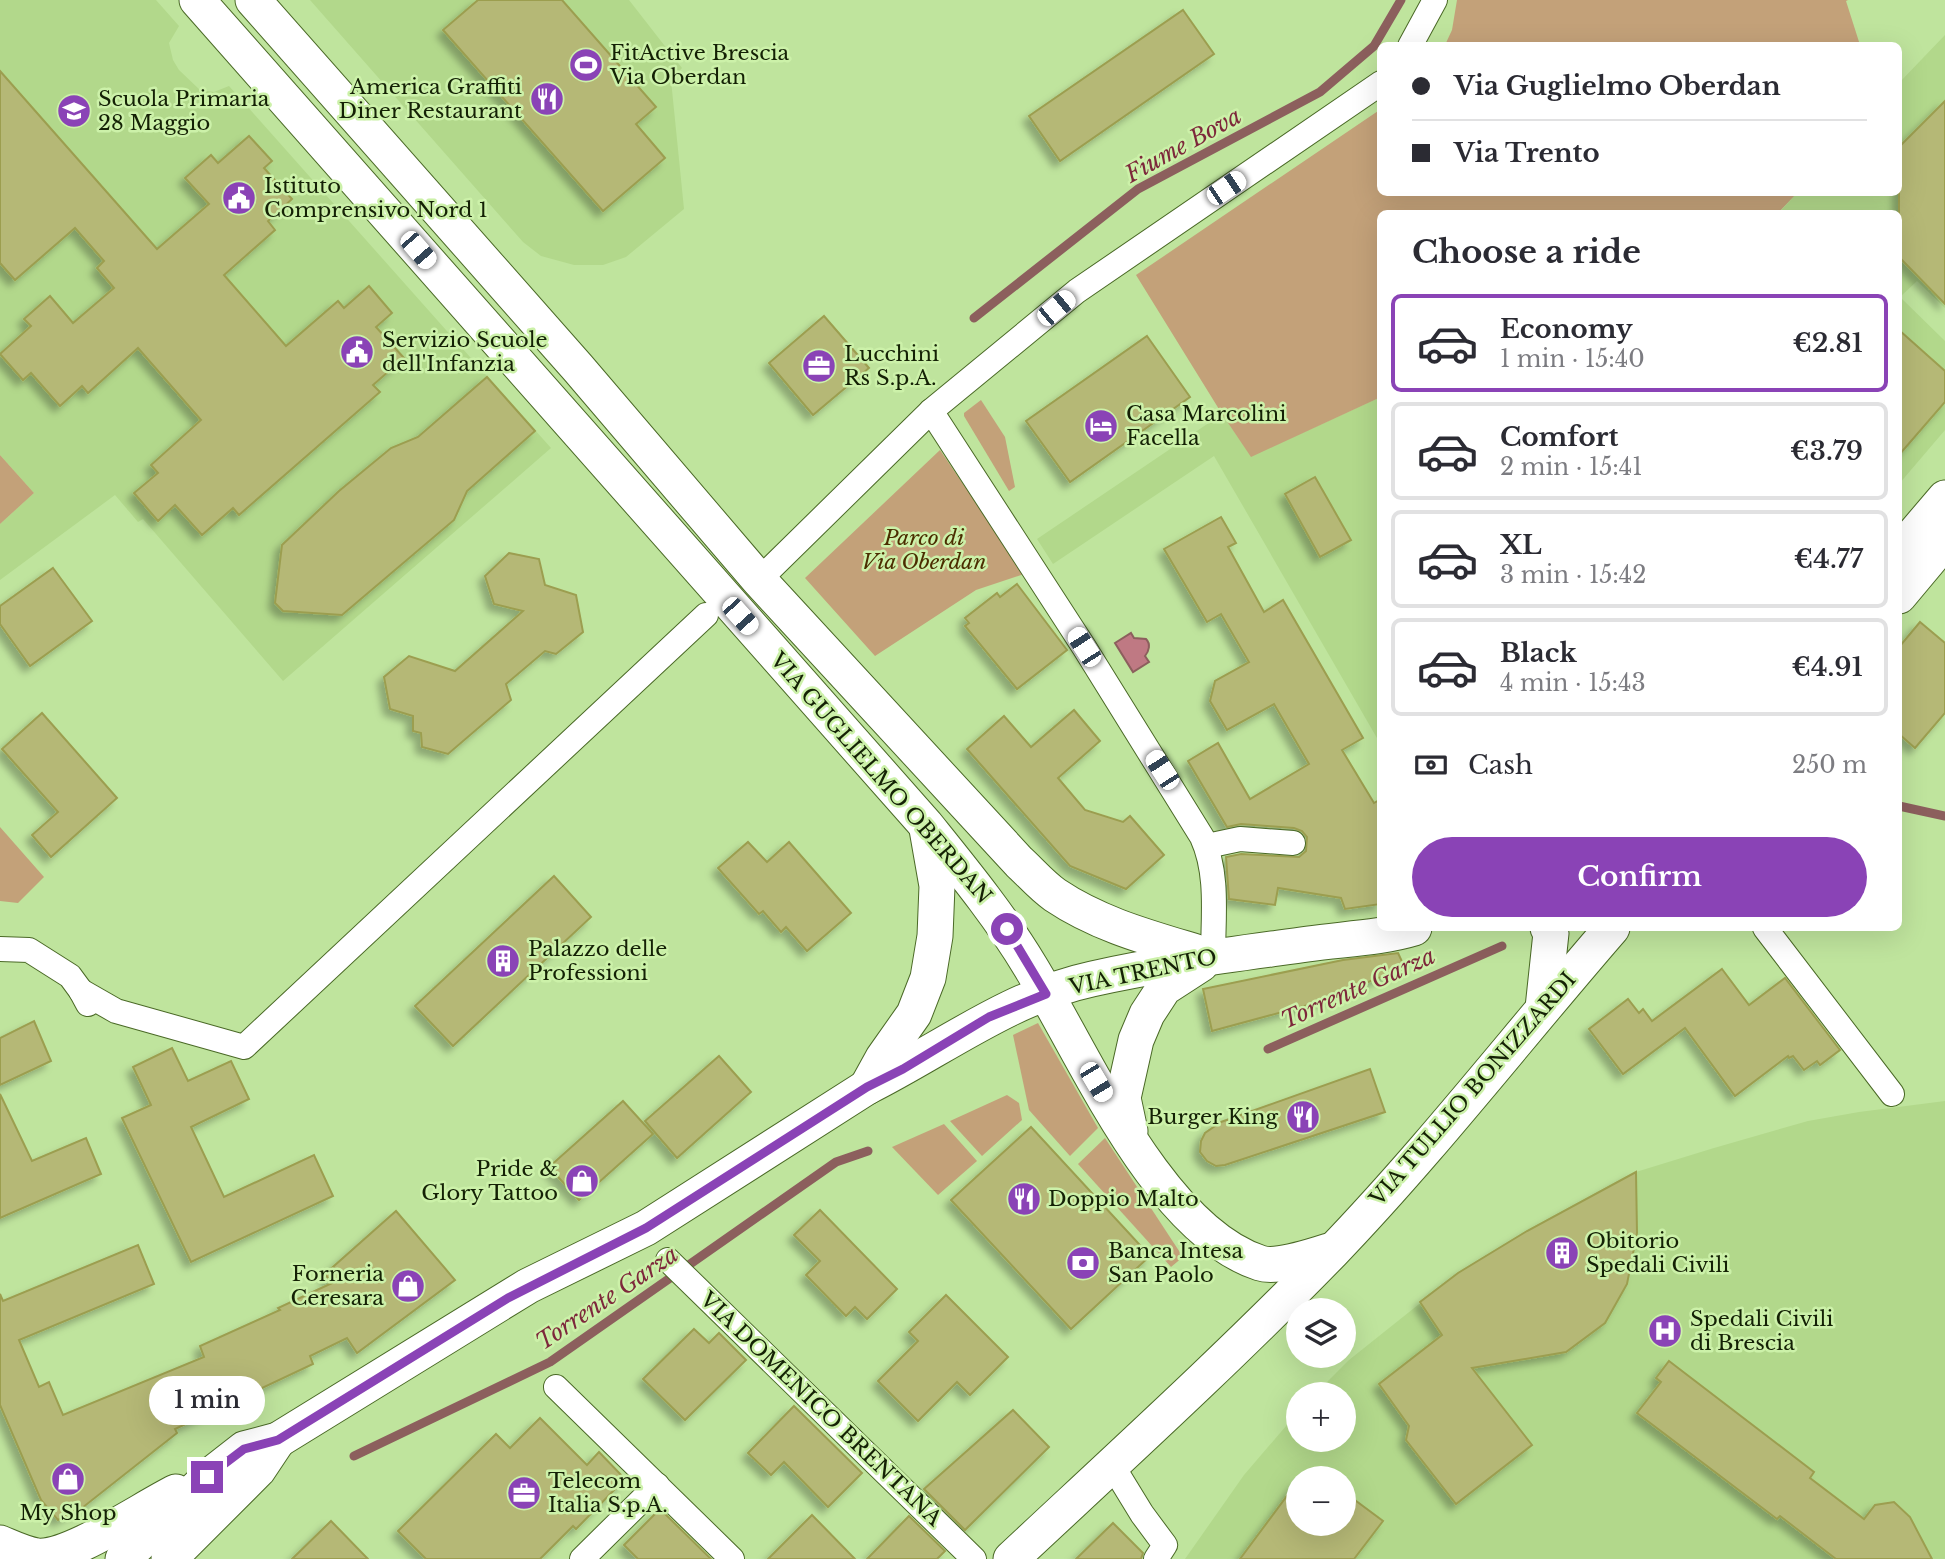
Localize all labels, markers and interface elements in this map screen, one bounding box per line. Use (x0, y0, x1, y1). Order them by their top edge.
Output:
place label: FitActive Brescia Via Oberdan (609, 40, 790, 90)
sports icon: FitActive Brescia Via Oberdan (567, 46, 605, 84)
text: Via Guglielmo Oberdan (1454, 70, 1781, 102)
place label: America Graffiti Diner Restaurant (339, 74, 522, 124)
restaurant icon: America Graffiti Diner Restaurant (528, 80, 566, 118)
place label: Scuola Primaria 28 Maggio (98, 86, 270, 136)
school or university icon: Scuola Primaria 28 Maggio (55, 92, 93, 130)
water label: Fiume Bova (1119, 102, 1246, 189)
text: Via Trento (1454, 137, 1600, 169)
car (1203, 168, 1250, 208)
place label: Istituto Comprensivo Nord 1 (264, 173, 488, 223)
public building icon: Istituto Comprensivo Nord 1 (220, 179, 258, 217)
car (397, 227, 440, 273)
text: Choose a ride (1412, 232, 1641, 272)
car (1034, 286, 1079, 330)
icon: car (1416, 312, 1479, 375)
text: Economy (1500, 313, 1633, 345)
place label: Servizio Scuole dell'Infanzia (382, 327, 548, 377)
text: €2.81 (1792, 327, 1863, 359)
public building icon: Servizio Scuole dell'Infanzia (338, 333, 376, 371)
place label: Lucchini Rs S.p.A. (844, 341, 939, 391)
text: 1 min · 15:40 (1500, 345, 1645, 373)
office icon: Lucchini Rs S.p.A. (800, 347, 838, 385)
place label: Casa Marcolini Facella (1126, 401, 1286, 451)
hotel icon: Casa Marcolini Facella (1082, 407, 1120, 445)
icon: car (1416, 420, 1479, 483)
text: Comfort (1500, 421, 1618, 453)
text: €3.79 (1790, 435, 1863, 467)
text: 2 min · 15:41 (1500, 453, 1643, 481)
park label: Parco di Via Oberdan (862, 525, 986, 575)
icon: car (1416, 528, 1479, 591)
text: XL (1500, 529, 1542, 561)
text: €4.77 (1794, 543, 1863, 575)
text: 3 min · 15:42 (1500, 561, 1646, 589)
car (719, 593, 762, 639)
car (1064, 624, 1105, 670)
icon: car (1416, 636, 1479, 699)
text: Black (1500, 637, 1577, 669)
street label: VIA GUGLIELMO OBERDAN (764, 646, 997, 909)
text: €4.91 (1791, 651, 1863, 683)
text: 4 min · 15:43 (1500, 669, 1646, 697)
icon: cash (1412, 746, 1450, 784)
car (1142, 747, 1183, 793)
text: Cash (1468, 749, 1533, 781)
text: 250 m (1792, 751, 1867, 779)
button: Confirm (1412, 837, 1867, 917)
route start (991, 913, 1023, 945)
place label: Palazzo delle Professioni (528, 936, 667, 986)
water label: Torrente Garza (1277, 941, 1439, 1035)
building icon: Palazzo delle Professioni (484, 942, 522, 980)
street label: VIA TRENTO (1066, 944, 1219, 1001)
street label: VIA TULLIO BONIZZARDI (1364, 967, 1582, 1212)
car (1077, 1059, 1116, 1105)
restaurant icon: Burger King (1284, 1098, 1322, 1136)
place label: Burger King (1147, 1104, 1278, 1130)
place label: Pride & Glory Tattoo (421, 1156, 558, 1206)
shop icon: Pride & Glory Tattoo (563, 1162, 601, 1200)
restaurant icon: Doppio Malto (1005, 1180, 1043, 1218)
place label: Doppio Malto (1048, 1186, 1199, 1212)
place label: Obitorio Spedali Civili (1586, 1228, 1729, 1278)
building icon: Obitorio Spedali Civili (1543, 1234, 1581, 1272)
place label: Banca Intesa San Paolo (1108, 1238, 1244, 1288)
water label: Torrente Garza (530, 1240, 684, 1356)
bank icon: Banca Intesa San Paolo (1064, 1244, 1102, 1282)
place label: Forneria Ceresara (290, 1261, 384, 1311)
shop icon: Forneria Ceresara (389, 1267, 427, 1305)
street label: VIA DOMENICO BRENTANA (694, 1286, 948, 1532)
map controls (1286, 1298, 1356, 1536)
button: layers (1286, 1298, 1356, 1368)
place label: Spedali Civili di Brescia (1690, 1306, 1833, 1356)
hospital icon: Spedali Civili di Brescia (1646, 1312, 1684, 1350)
callout: 1 min (149, 1376, 265, 1424)
button: + (1286, 1382, 1356, 1452)
text: 1 min (174, 1386, 240, 1414)
shop icon: My Shop (49, 1460, 87, 1498)
route end (191, 1461, 223, 1493)
button: − (1286, 1466, 1356, 1536)
place label: Telecom Italia S.p.A. (548, 1468, 668, 1518)
office icon: Telecom Italia S.p.A. (505, 1474, 543, 1512)
place label: My Shop (19, 1500, 117, 1526)

